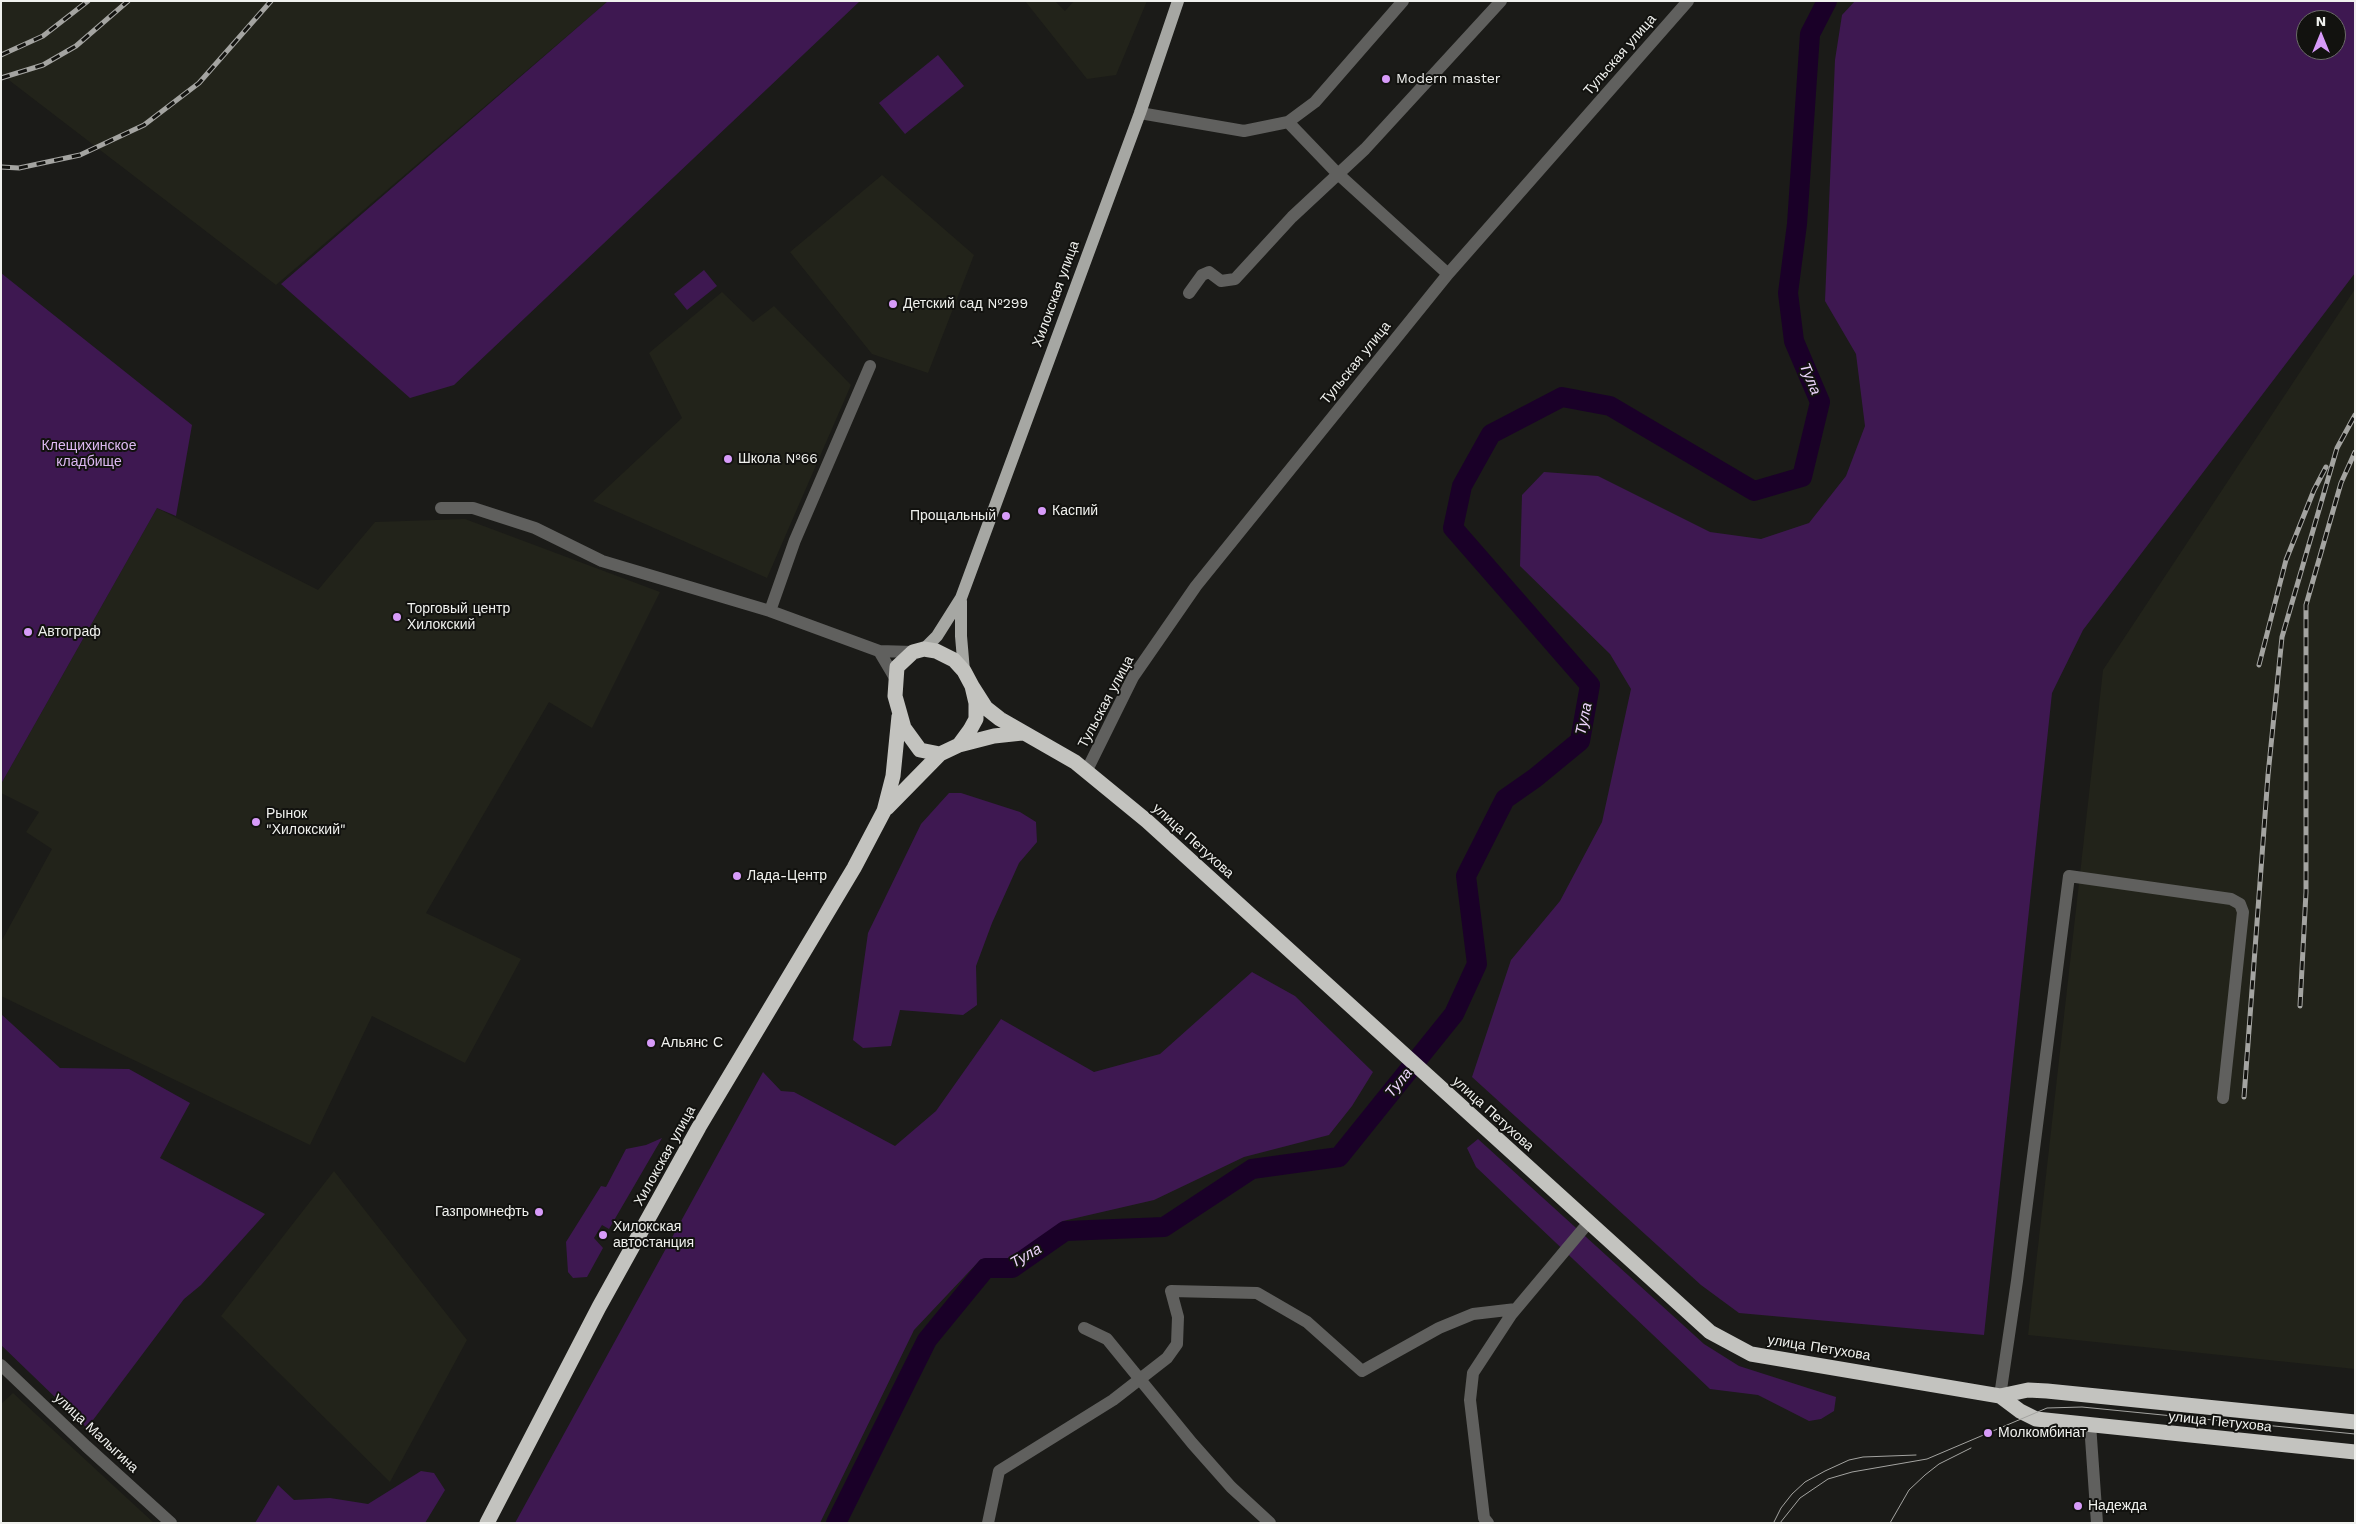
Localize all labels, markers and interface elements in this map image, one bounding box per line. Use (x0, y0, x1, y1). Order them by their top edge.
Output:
north arrow (2296, 10, 2346, 60)
street label: Тульская улица (1580, 11, 1660, 99)
text: N (2316, 13, 2326, 29)
place label: Modern master (1396, 71, 1501, 87)
marker: Modern master (1380, 73, 1392, 85)
street label: Хилокская улица (1029, 239, 1083, 349)
place label: Детский сад №299 (903, 296, 1028, 312)
marker: Детский сад №299 (887, 298, 899, 310)
street label: Тульская улица (1317, 318, 1395, 408)
water label: Тула (1795, 360, 1825, 398)
park label: Клещихинское кладбище (42, 438, 136, 471)
place label: Школа №66 (738, 451, 818, 467)
marker: Школа №66 (722, 453, 734, 465)
place label: Каспий (1052, 503, 1098, 519)
marker: Каспий (1036, 505, 1048, 517)
place label: Прощальный (910, 508, 996, 524)
marker: Прощальный (1000, 510, 1012, 522)
place label: Торговый центр Хилокский (407, 601, 510, 634)
marker: Торговый центр Хилокский (391, 611, 403, 623)
place label: Автограф (38, 624, 101, 640)
marker: Автограф (22, 626, 34, 638)
street label: Тульская улица (1075, 653, 1137, 751)
water label: Тула (1572, 701, 1596, 737)
street label: улица Петухова (1149, 800, 1237, 882)
place label: Рынок "Хилокский" (266, 806, 346, 839)
marker: Рынок "Хилокский" (250, 816, 262, 828)
place label: Лада-Центр (747, 868, 827, 884)
marker: Лада-Центр (731, 870, 743, 882)
place label: Альянс С (661, 1035, 723, 1051)
marker: Альянс С (645, 1037, 657, 1049)
water label: Тула (1382, 1065, 1416, 1101)
street label: улица Петухова (1449, 1073, 1537, 1155)
street label: Хилокская улица (631, 1103, 699, 1209)
place label: Газпромнефть (435, 1204, 529, 1220)
marker: Газпромнефть (533, 1206, 545, 1218)
place label: Хилокская автостанция (613, 1219, 694, 1252)
marker: Хилокская автостанция (597, 1229, 609, 1241)
water label: Тула (1007, 1240, 1045, 1272)
street label: улица Петухова (1766, 1332, 1872, 1364)
street label: улица Малыгина (50, 1390, 142, 1476)
street label: улица Петухова (2167, 1408, 2273, 1436)
place label: Молкомбинат (1998, 1425, 2086, 1441)
marker: Молкомбинат (1982, 1427, 1994, 1439)
place label: Надежда (2088, 1498, 2147, 1514)
marker: Надежда (2072, 1500, 2084, 1512)

